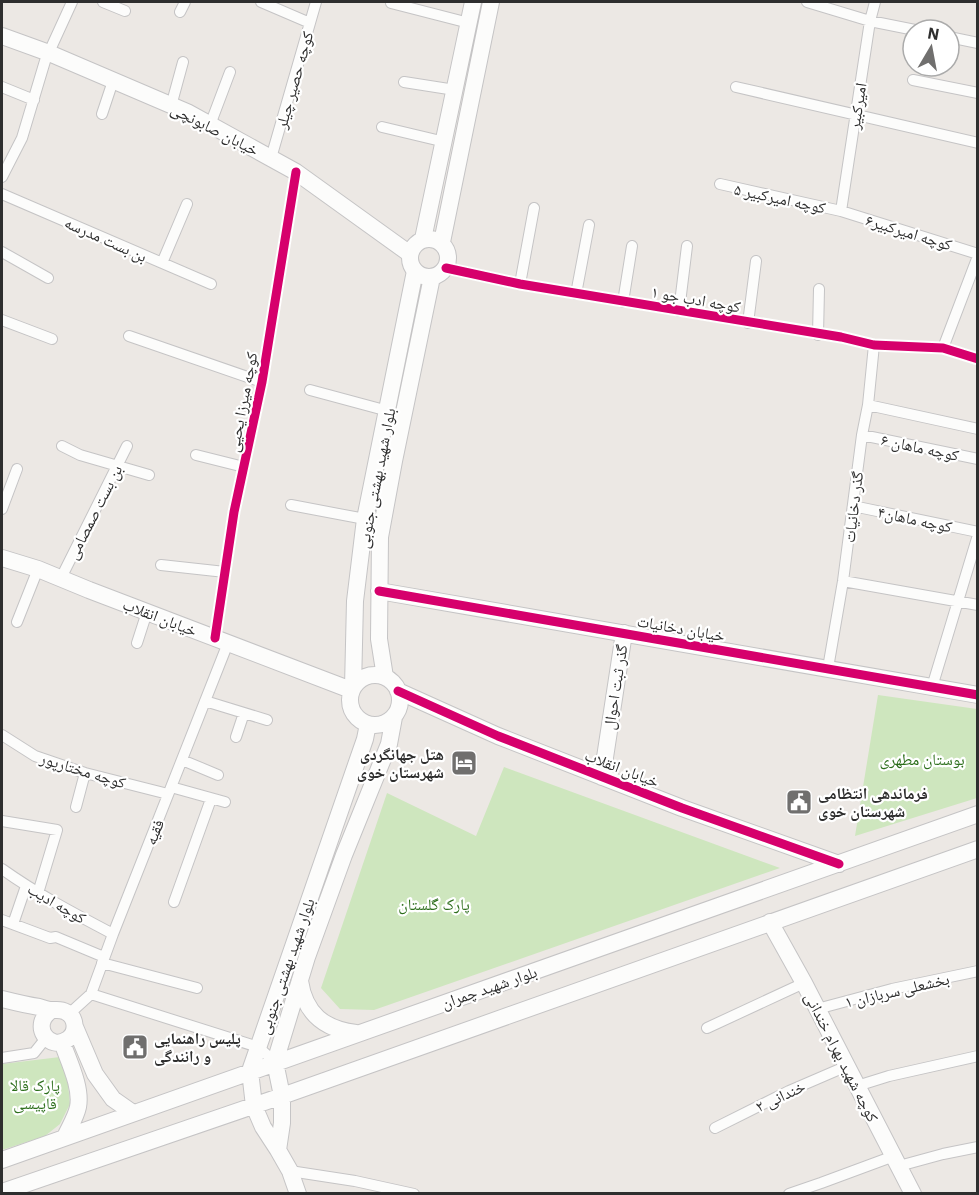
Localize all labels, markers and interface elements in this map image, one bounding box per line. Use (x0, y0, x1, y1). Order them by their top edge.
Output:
north arrow (901, 18, 961, 78)
text: N (926, 22, 941, 44)
street label: کوچه حصیر چیلر (270, 29, 318, 132)
street label: امیرکبیر (843, 81, 871, 132)
street label: خیابان صابونچی (167, 98, 262, 161)
street label: کوچه امیرکبیر ۵ (732, 179, 828, 218)
street label: کوچه امیرکبیر۶ (863, 209, 955, 255)
street label: بن بست مدرسه (61, 212, 150, 267)
street label: کوچه ادب جو ۱ (650, 281, 743, 317)
street label: کوچه میرزا یحیی (223, 350, 263, 454)
street label: بلوار شهید بهشتی جنوبی (353, 406, 400, 550)
street label: کوچه ماهان ۶ (879, 429, 961, 466)
street label: بن بست صمصامی (62, 461, 127, 563)
street label: گذر دخانیات (839, 470, 867, 544)
street label: کوچه ماهان۴ (876, 501, 954, 538)
street label: خیابان انقلاب (120, 594, 200, 641)
street label: خیابان دخانیات (635, 610, 727, 647)
street label: گذر ثبت احوال (598, 643, 633, 731)
place label: هتل جهانگردی شهرستان خوی (357, 744, 444, 782)
street label: خیابان انقلاب (582, 745, 662, 792)
street label: کوچه مختارپور (37, 747, 129, 793)
hotel icon: هتل جهانگردی شهرستان خوی (449, 748, 479, 778)
park label: بوستان مطهری (879, 749, 965, 770)
place label: فرماندهی انتظامی شهرستان خوی (818, 783, 928, 821)
public building icon: فرماندهی انتظامی شهرستان خوی (784, 787, 814, 817)
street label: فقیه (140, 816, 168, 848)
street label: کوچه ادیب (24, 878, 90, 928)
park label: پارک گلستان (398, 894, 470, 915)
street label: بلوار شهید بهشتی جنوبی (253, 895, 320, 1037)
street label: بلوار شهید چمران (439, 961, 540, 1014)
street label: بخشعلی سربازان ۱ (843, 968, 951, 1013)
street label: کوچه شهید بهرام خندانی (800, 989, 884, 1126)
place label: پلیس راهنمایی و رانندگی (154, 1028, 241, 1066)
public building icon: پلیس راهنمایی و رانندگی (120, 1032, 150, 1062)
park label: پارک قالا قاپیسی (10, 1075, 60, 1114)
street label: خندانی ۲ (752, 1076, 808, 1117)

